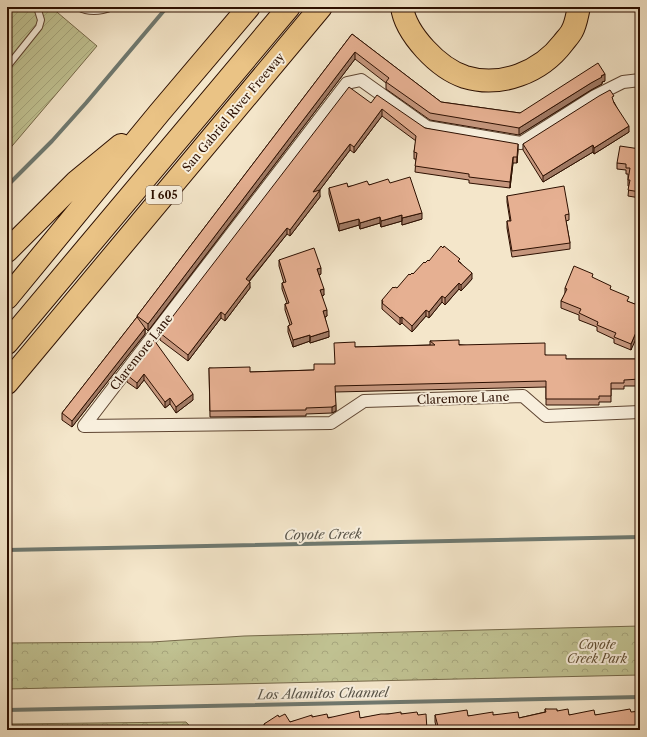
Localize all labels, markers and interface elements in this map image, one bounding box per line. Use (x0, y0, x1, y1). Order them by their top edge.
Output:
street label: San Gabriel River Freeway (179, 49, 287, 175)
road number: I 605 (146, 186, 182, 204)
street label: Claremore Lane (107, 311, 176, 393)
street label: Claremore Lane (417, 389, 510, 407)
water label: Coyote Creek (284, 525, 362, 543)
park label: Coyote Creek Park (567, 637, 628, 666)
water label: Los Alamitos Channel (256, 684, 391, 702)

